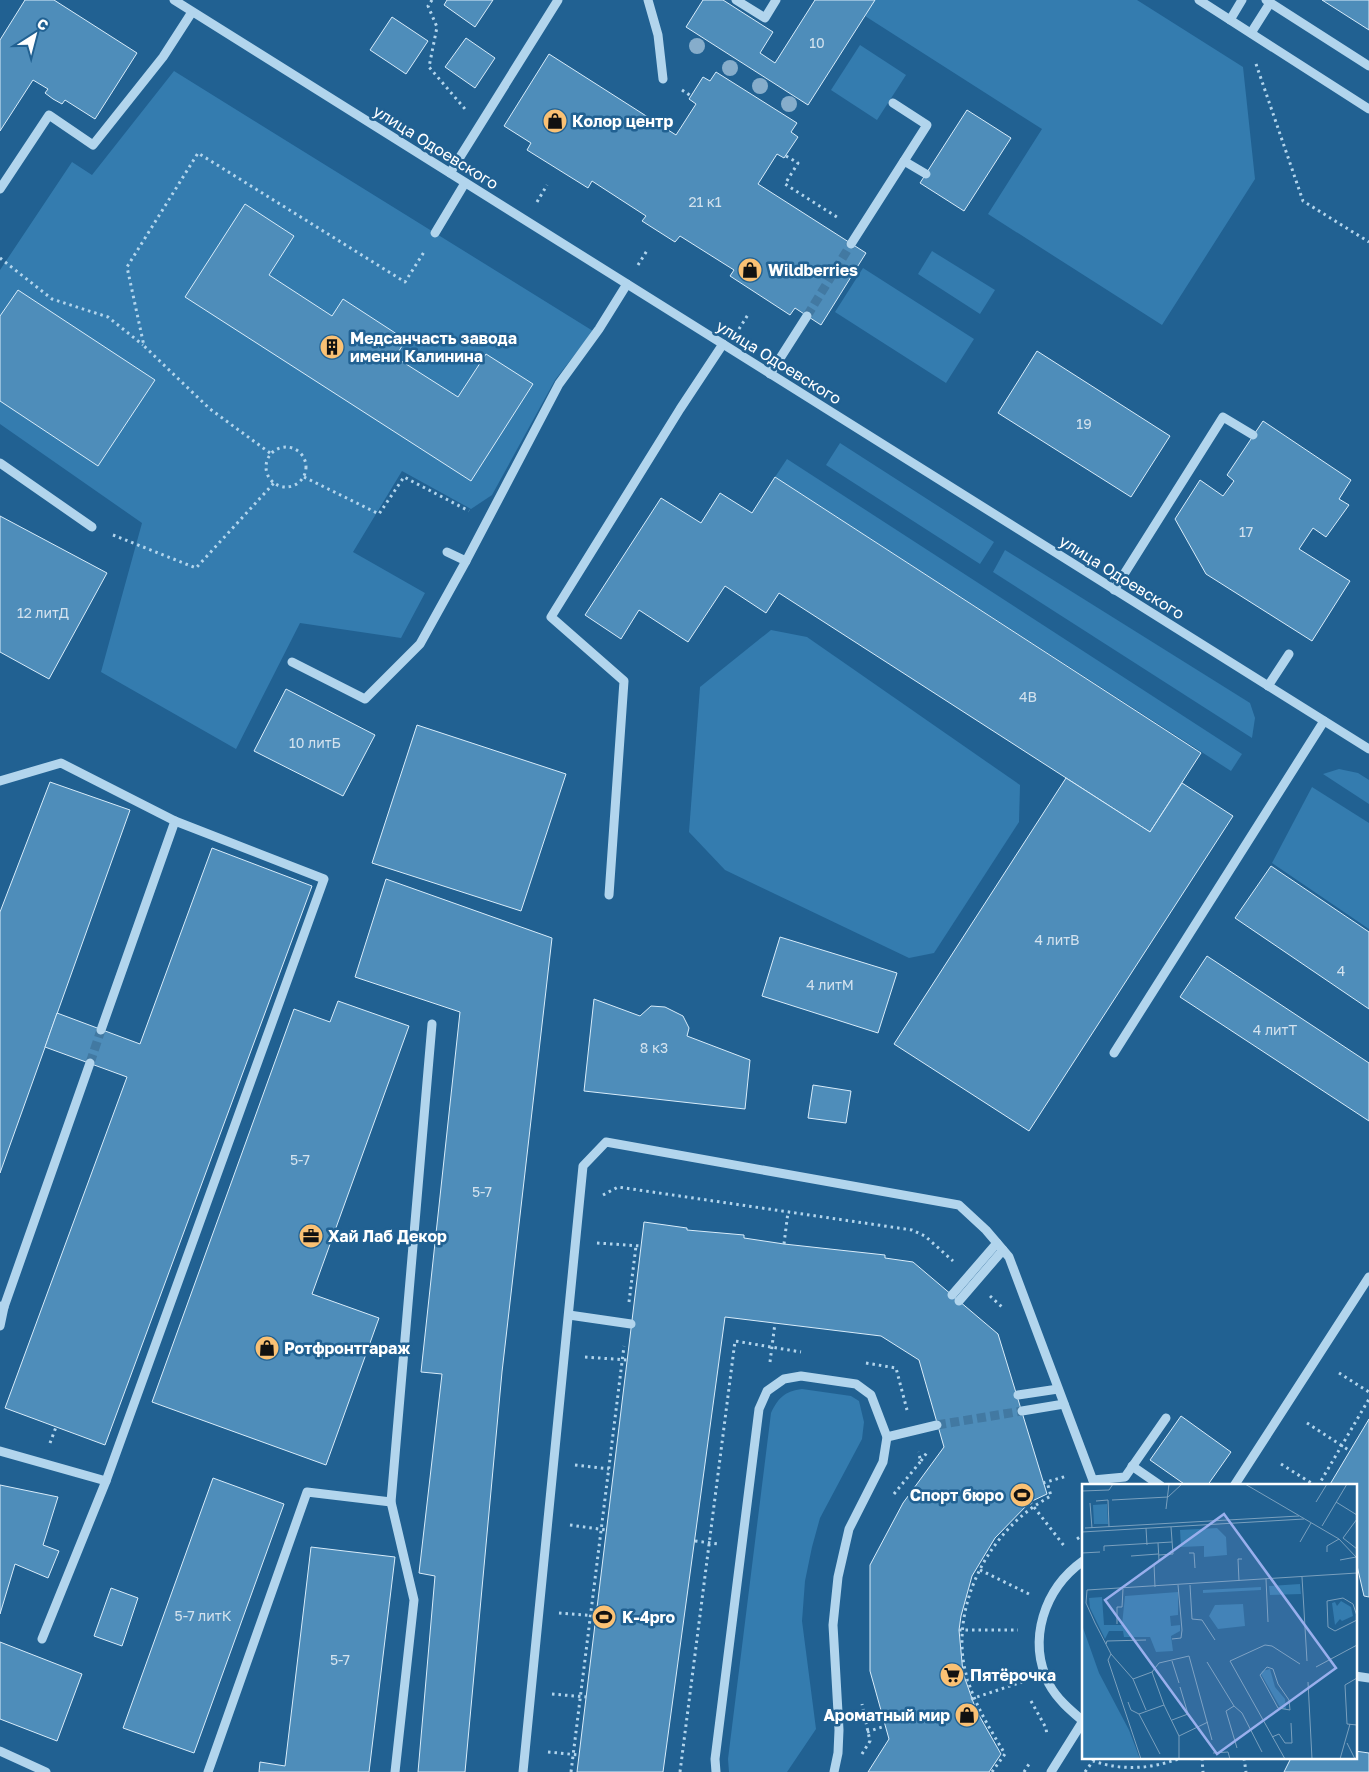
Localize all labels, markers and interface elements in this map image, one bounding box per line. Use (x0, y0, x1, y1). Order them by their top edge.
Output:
north arrow (10, 10, 60, 60)
text: С (34, 14, 52, 34)
house number: 10 (809, 34, 825, 51)
street label: улица Одоевского (370, 100, 502, 194)
shop icon: Колор центр (542, 108, 568, 134)
place label: Колор центр (572, 111, 673, 131)
house number: 21 к1 (688, 193, 722, 210)
shop icon: Wildberries (737, 257, 763, 283)
place label: Wildberries (768, 260, 858, 280)
street label: улица Одоевского (713, 315, 845, 409)
place label: Медсанчасть завода имени Калинина (350, 328, 517, 366)
building icon: Медсанчасть завода имени Калинина (319, 334, 345, 360)
house number: 19 (1076, 415, 1092, 432)
house number: 17 (1239, 523, 1253, 540)
street label: улица Одоевского (1056, 530, 1188, 624)
house number: 12 литД (17, 604, 69, 621)
house number: 4В (1019, 688, 1037, 705)
house number: 10 литБ (289, 734, 341, 751)
house number: 4 литВ (1034, 931, 1080, 948)
house number: 4 (1337, 962, 1345, 979)
house number: 4 литМ (806, 976, 854, 993)
house number: 4 литТ (1253, 1021, 1297, 1038)
house number: 8 к3 (640, 1039, 668, 1056)
house number: 5-7 (290, 1151, 310, 1168)
house number: 5-7 (472, 1183, 492, 1200)
office icon: Хай Лаб Декор (298, 1223, 324, 1249)
place label: Хай Лаб Декор (328, 1226, 447, 1246)
shop icon: Ротфронтгараж (254, 1335, 280, 1361)
place label: Ротфронтгараж (284, 1338, 410, 1358)
sports icon: Спорт бюро (1009, 1482, 1035, 1508)
inset map (1082, 1484, 1356, 1760)
place label: Спорт бюро (910, 1485, 1004, 1505)
sports icon: K-4pro (591, 1604, 617, 1630)
house number: 5-7 литК (175, 1607, 232, 1624)
place label: K-4pro (622, 1607, 676, 1627)
house number: 5-7 (330, 1651, 350, 1668)
supermarket icon: Пятёрочка (939, 1662, 965, 1688)
place label: Пятёрочка (970, 1665, 1056, 1685)
shop icon: Ароматный мир (954, 1702, 980, 1728)
place label: Ароматный мир (823, 1705, 950, 1725)

